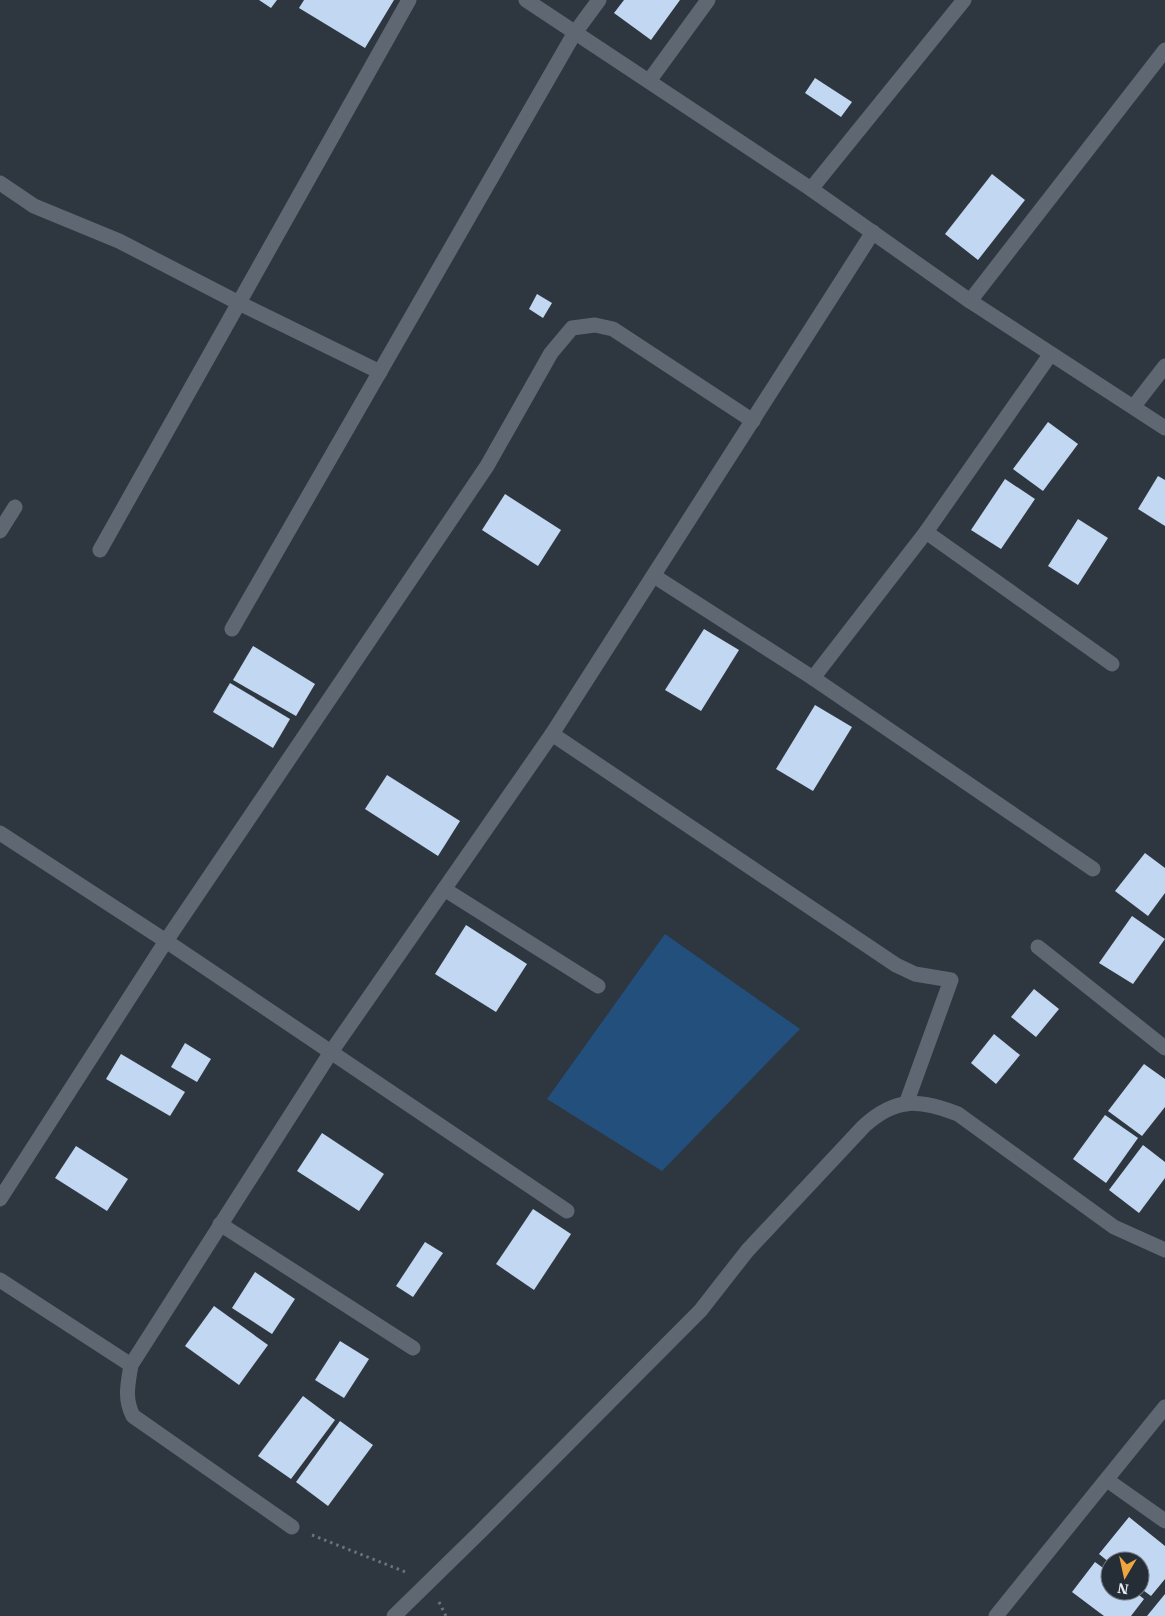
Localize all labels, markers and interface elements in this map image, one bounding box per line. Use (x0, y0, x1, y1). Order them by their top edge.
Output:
north arrow (1100, 1551, 1150, 1601)
text: N (1116, 1579, 1130, 1599)

